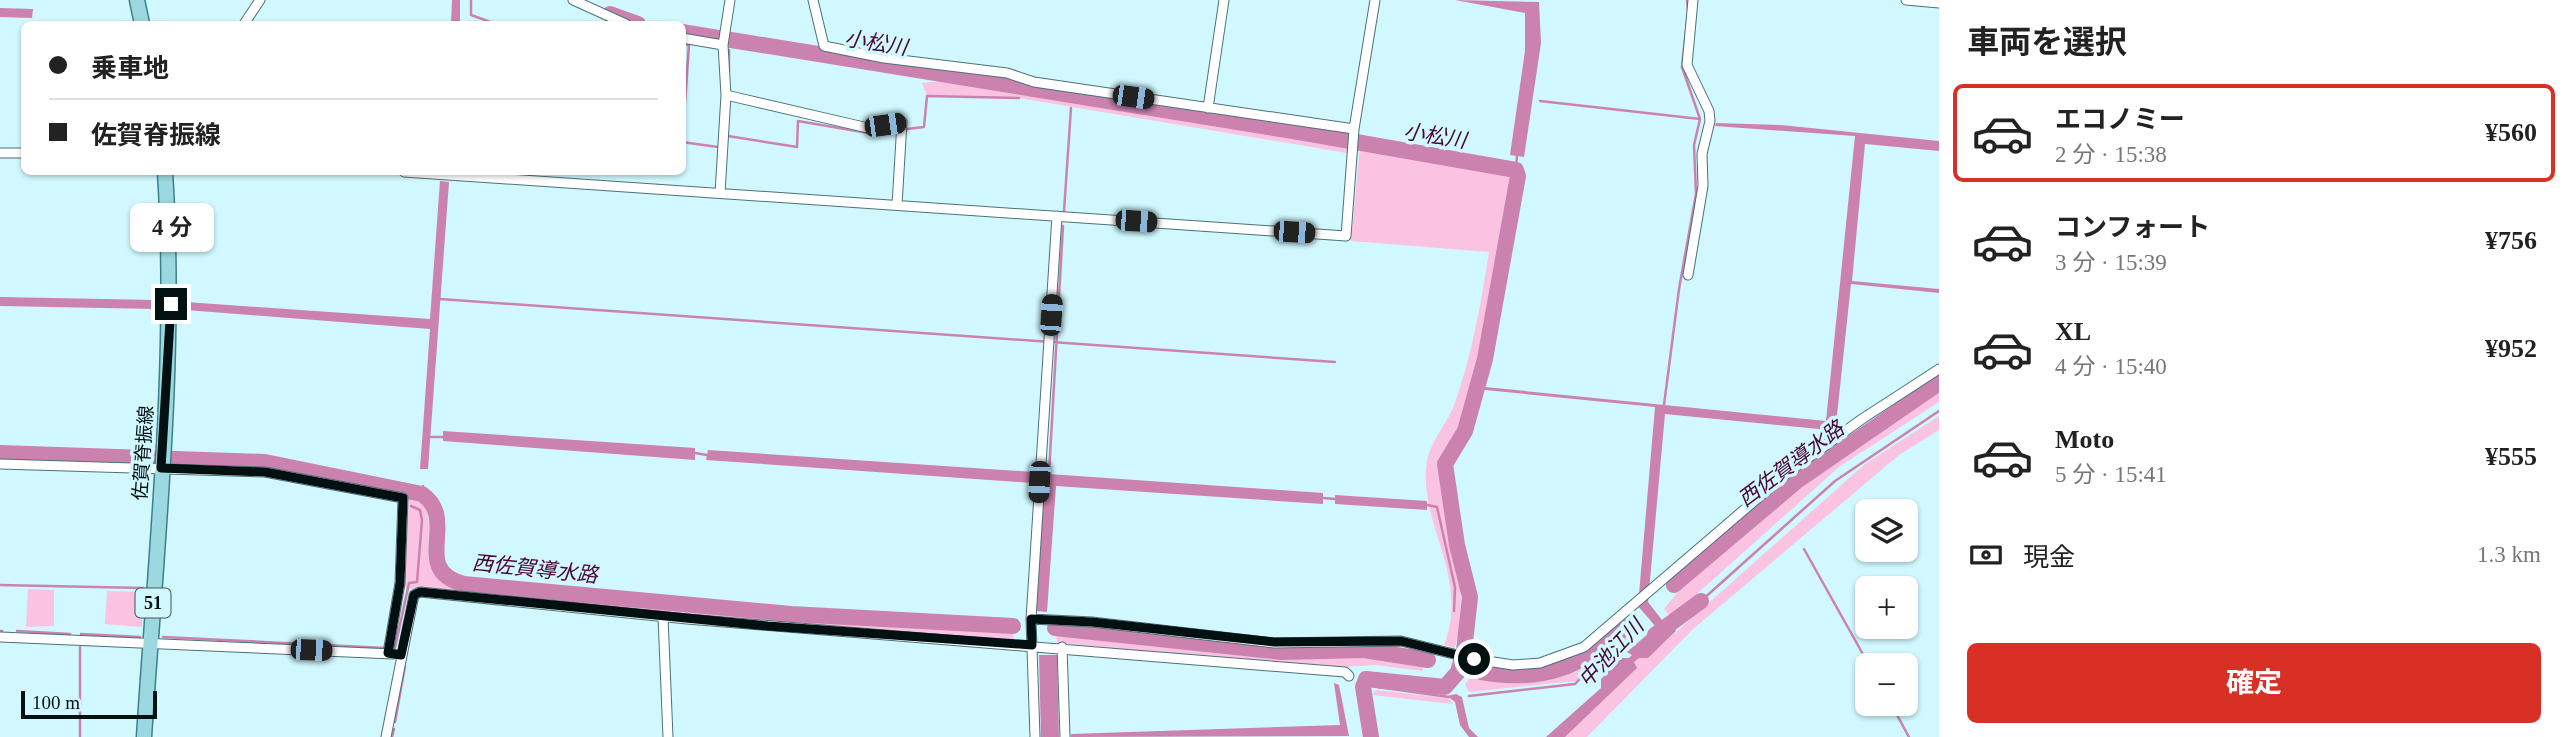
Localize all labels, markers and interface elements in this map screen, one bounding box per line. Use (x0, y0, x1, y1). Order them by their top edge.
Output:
text: 車両を選択 (1967, 24, 2127, 60)
water label: 小松川 (843, 26, 911, 60)
text: 乗車地 (91, 54, 169, 83)
car (1111, 84, 1156, 110)
icon: car (1971, 102, 2034, 165)
text: エコノミー (2055, 105, 2185, 134)
car (863, 112, 908, 138)
text: ¥560 (2485, 118, 2537, 147)
water label: 小松川 (1402, 119, 1470, 153)
text: 佐賀脊振線 (91, 121, 221, 150)
text: 2 分 · 15:38 (2055, 142, 2167, 167)
callout: 4 分 (129, 202, 213, 252)
car (1115, 209, 1158, 233)
icon: car (1971, 210, 2034, 273)
text: コンフォート (2055, 213, 2210, 242)
text: 4 分 (152, 215, 192, 240)
car (1273, 220, 1316, 244)
text: ¥756 (2485, 226, 2537, 255)
text: 3 分 · 15:39 (2055, 250, 2167, 275)
route end (155, 288, 187, 320)
car (1040, 293, 1063, 337)
text: XL (2055, 317, 2091, 346)
icon: car (1971, 318, 2034, 381)
text: ¥952 (2485, 334, 2537, 363)
text: 4 分 · 15:40 (2055, 354, 2167, 379)
street label: 佐賀脊振線 (129, 405, 157, 501)
water label: 西佐賀導水路 (1733, 415, 1850, 511)
text: Moto (2055, 425, 2114, 454)
icon: car (1971, 426, 2034, 489)
text: ¥555 (2485, 442, 2537, 471)
car (1028, 460, 1051, 504)
text: 5 分 · 15:41 (2055, 462, 2167, 487)
map controls (1855, 499, 1918, 716)
button: layers (1855, 499, 1918, 562)
icon: cash (1967, 536, 2005, 574)
text: 1.3 km (2477, 542, 2541, 567)
text: 現金 (2023, 543, 2075, 572)
water label: 西佐賀導水路 (471, 550, 601, 588)
button: + (1855, 576, 1918, 639)
road number: 51 (136, 588, 170, 618)
water label: 中池江川 (1574, 613, 1650, 692)
car (290, 639, 333, 661)
route start (1458, 643, 1490, 675)
button: 確定 (1967, 643, 2541, 723)
button: − (1855, 653, 1918, 716)
scale bar (21, 688, 158, 720)
text: 100 m (32, 692, 80, 713)

